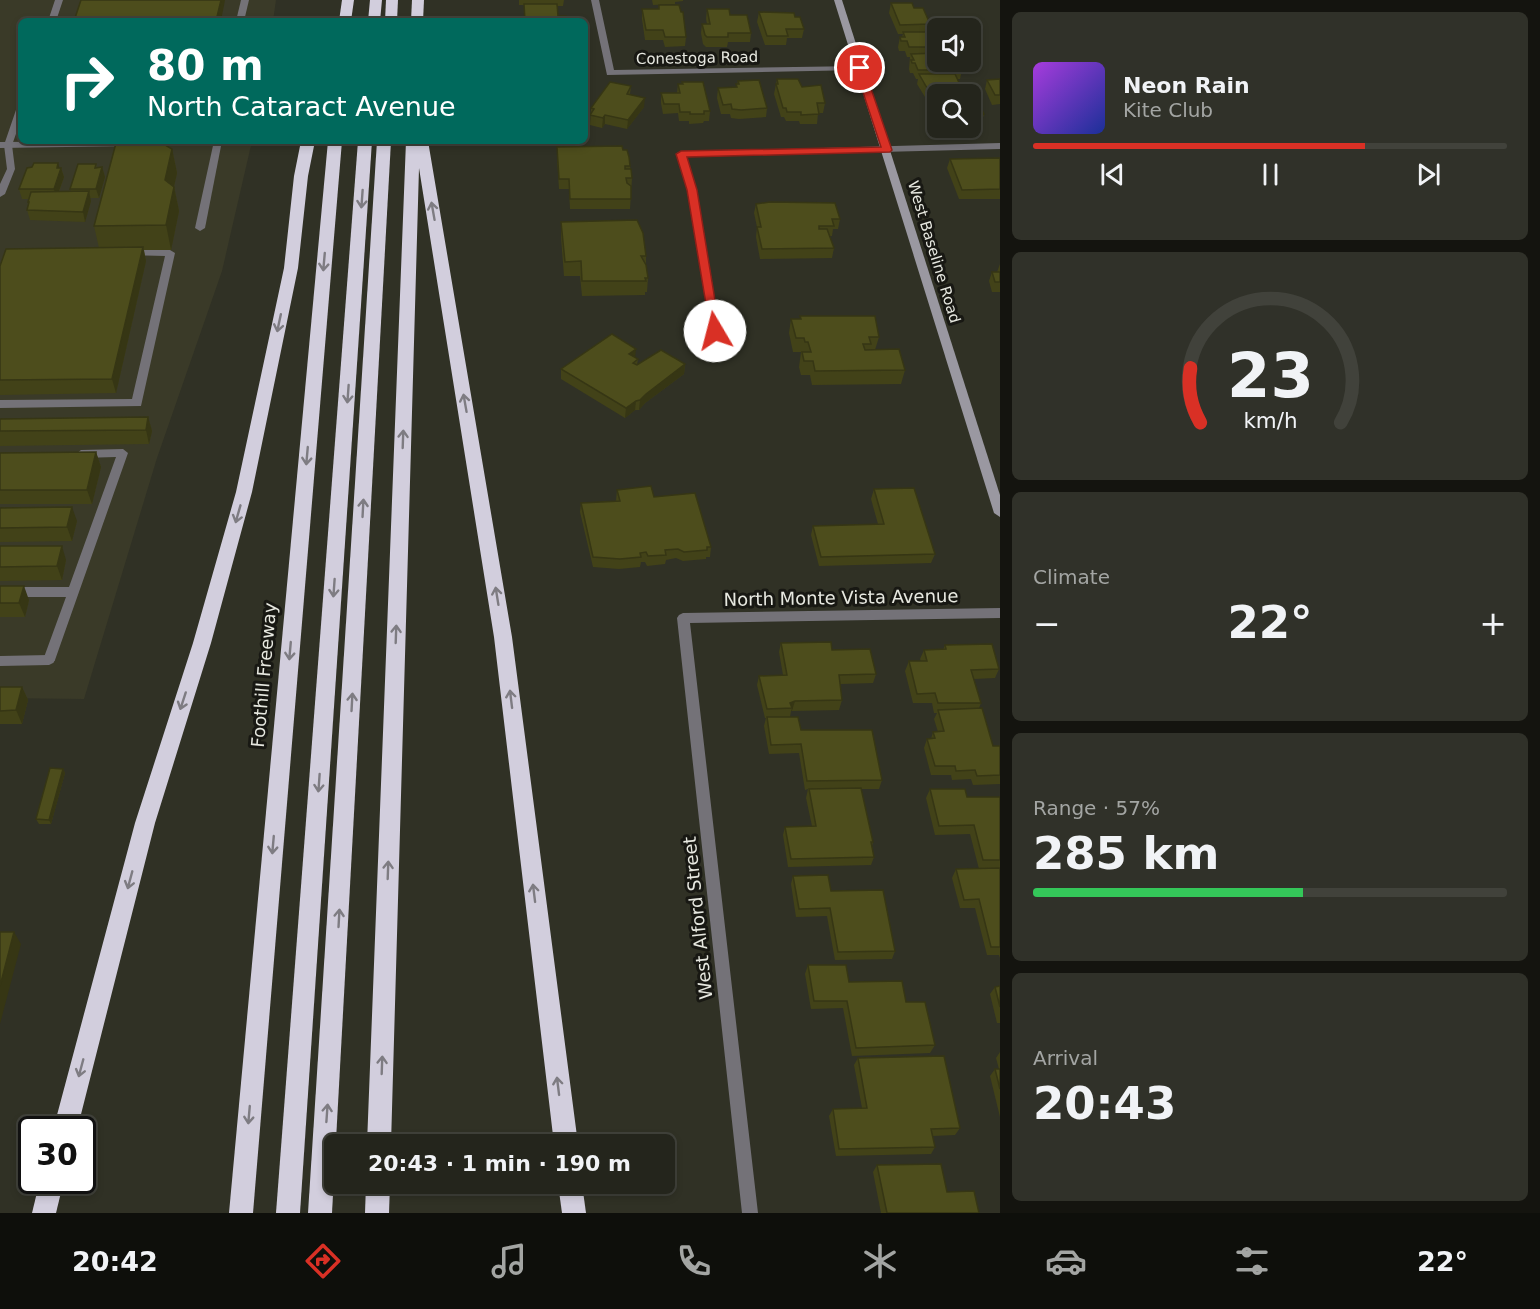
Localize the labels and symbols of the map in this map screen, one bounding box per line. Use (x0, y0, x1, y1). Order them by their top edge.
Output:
pin (834, 42, 885, 93)
street label: Conestoga Road (636, 48, 758, 68)
street label: West Baseline Road (904, 179, 964, 325)
one-way arrow (356, 189, 367, 209)
one-way arrow (427, 202, 438, 221)
one-way arrow (318, 252, 329, 271)
position arrow (683, 299, 747, 363)
one-way arrow (273, 313, 284, 332)
one-way arrow (343, 383, 354, 403)
one-way arrow (459, 394, 470, 414)
one-way arrow (397, 429, 409, 449)
one-way arrow (301, 446, 312, 466)
one-way arrow (358, 498, 369, 518)
one-way arrow (231, 504, 243, 523)
one-way arrow (328, 578, 339, 598)
street label: North Monte Vista Avenue (723, 585, 959, 610)
one-way arrow (491, 586, 502, 606)
street label: Foothill Freeway (247, 601, 280, 748)
one-way arrow (391, 624, 402, 644)
one-way arrow (284, 640, 295, 660)
one-way arrow (505, 690, 516, 710)
one-way arrow (177, 691, 188, 710)
one-way arrow (346, 693, 357, 713)
one-way arrow (314, 772, 325, 792)
one-way arrow (267, 834, 278, 854)
street label: West Alford Street (679, 836, 716, 1000)
one-way arrow (383, 861, 394, 881)
one-way arrow (124, 870, 135, 889)
one-way arrow (528, 884, 539, 903)
one-way arrow (334, 909, 345, 929)
one-way arrow (376, 1056, 387, 1076)
one-way arrow (75, 1058, 86, 1077)
one-way arrow (553, 1077, 564, 1097)
one-way arrow (321, 1103, 332, 1123)
one-way arrow (243, 1104, 254, 1124)
speed limit sign: 30 (18, 1116, 96, 1194)

